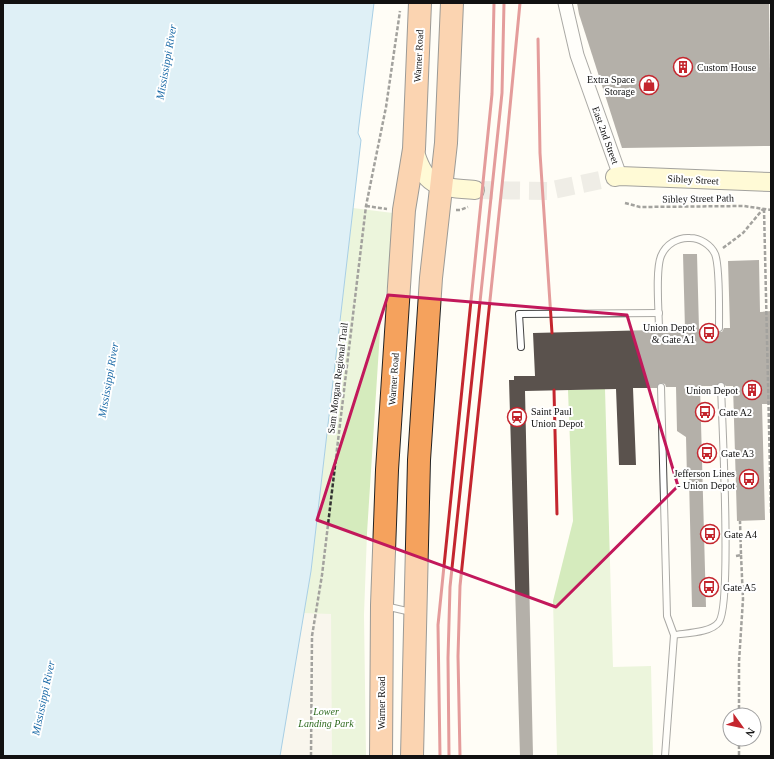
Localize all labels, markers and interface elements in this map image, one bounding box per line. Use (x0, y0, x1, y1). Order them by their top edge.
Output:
water label: Mississippi River (153, 23, 179, 101)
street label: Warner Road (412, 29, 425, 83)
building icon: Custom House (672, 56, 694, 78)
place label: Custom House (697, 62, 757, 73)
place label: Extra Space Storage (587, 74, 636, 97)
shop icon: Extra Space Storage (638, 74, 660, 96)
street label: East 2nd Street (590, 105, 621, 166)
street label: Sibley Street (667, 173, 719, 186)
street label: Sibley Street Path (662, 192, 734, 205)
street label: Sam Morgan Regional Trail (325, 322, 350, 434)
place label: Union Depot & Gate A1 (643, 322, 695, 345)
bus stop icon: Union Depot & Gate A1 (698, 322, 720, 344)
water label: Mississippi River (95, 341, 121, 419)
street label: Warner Road (386, 352, 401, 406)
building icon: Union Depot (741, 379, 763, 401)
place label: Union Depot (686, 385, 738, 396)
bus stop icon: Gate A2 (694, 401, 716, 423)
station icon: Saint Paul Union Depot (506, 406, 528, 428)
place label: Saint Paul Union Depot (531, 406, 583, 429)
place label: Gate A2 (719, 407, 752, 418)
bus stop icon: Gate A3 (696, 442, 718, 464)
place label: Gate A3 (721, 448, 754, 459)
place label: Jefferson Lines - Union Depot (674, 468, 735, 491)
bus stop icon: Jefferson Lines - Union Depot (738, 468, 760, 490)
bus stop icon: Gate A4 (699, 523, 721, 545)
place label: Gate A4 (724, 529, 757, 540)
bus stop icon: Gate A5 (698, 576, 720, 598)
place label: Gate A5 (723, 582, 756, 593)
water label: Mississippi River (29, 659, 57, 737)
street label: Warner Road (376, 677, 387, 729)
park label: Lower Landing Park (297, 706, 354, 729)
north arrow (722, 707, 762, 747)
text: N (743, 726, 758, 739)

